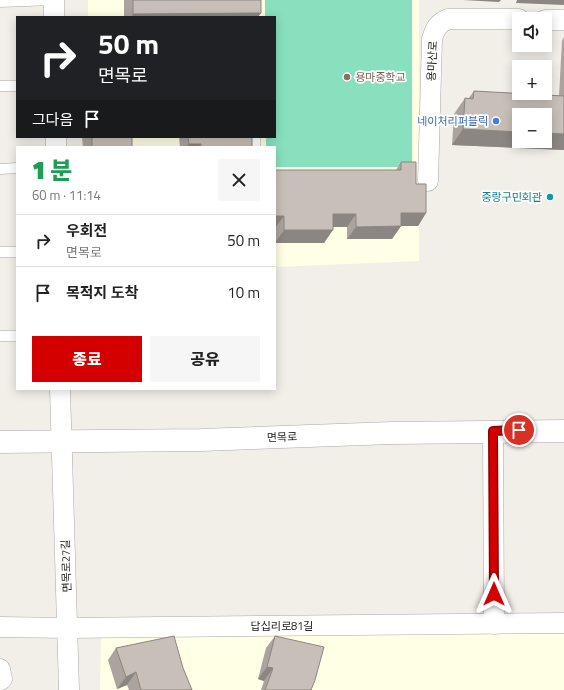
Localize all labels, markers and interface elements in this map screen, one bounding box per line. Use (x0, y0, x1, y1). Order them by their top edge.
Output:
map controls (512, 12, 552, 148)
button: sound (512, 12, 552, 52)
text: 50 m (98, 22, 159, 65)
icon: right (32, 32, 84, 84)
street label: 용마산로 (423, 40, 441, 82)
button: + (512, 60, 552, 100)
text: 면목로 (98, 62, 148, 89)
place label: 용마중학교 (355, 69, 406, 85)
marker: 용마중학교 (342, 72, 352, 82)
text: 그다음 (32, 108, 73, 131)
icon: arrive (81, 108, 103, 130)
button: − (512, 108, 552, 148)
place label: 네이처리퍼블릭 (417, 113, 488, 129)
marker: 네이처리퍼블릭 (491, 116, 501, 126)
text: 1 분 (32, 152, 72, 188)
button: close (218, 159, 260, 201)
text: 60 m · 11:14 (32, 185, 101, 205)
place label: 중랑구민회관 (481, 189, 542, 205)
marker: 중랑구민회관 (545, 192, 555, 202)
text: 우회전 (66, 219, 107, 242)
text: 50 m (227, 229, 260, 252)
icon: right (32, 230, 54, 252)
text: 면목로 (66, 242, 102, 262)
text: 목적지 도착 (66, 281, 138, 304)
text: 10 m (227, 281, 260, 304)
icon: arrive (32, 282, 54, 304)
button: 종료 (32, 336, 142, 382)
button: 공유 (150, 336, 260, 382)
pin (502, 413, 536, 447)
icon: arrive (508, 419, 530, 441)
street label: 면목로 (267, 428, 297, 446)
street label: 면목로27길 (57, 539, 75, 593)
position arrow (473, 573, 515, 615)
street label: 답십리로81길 (251, 618, 313, 634)

